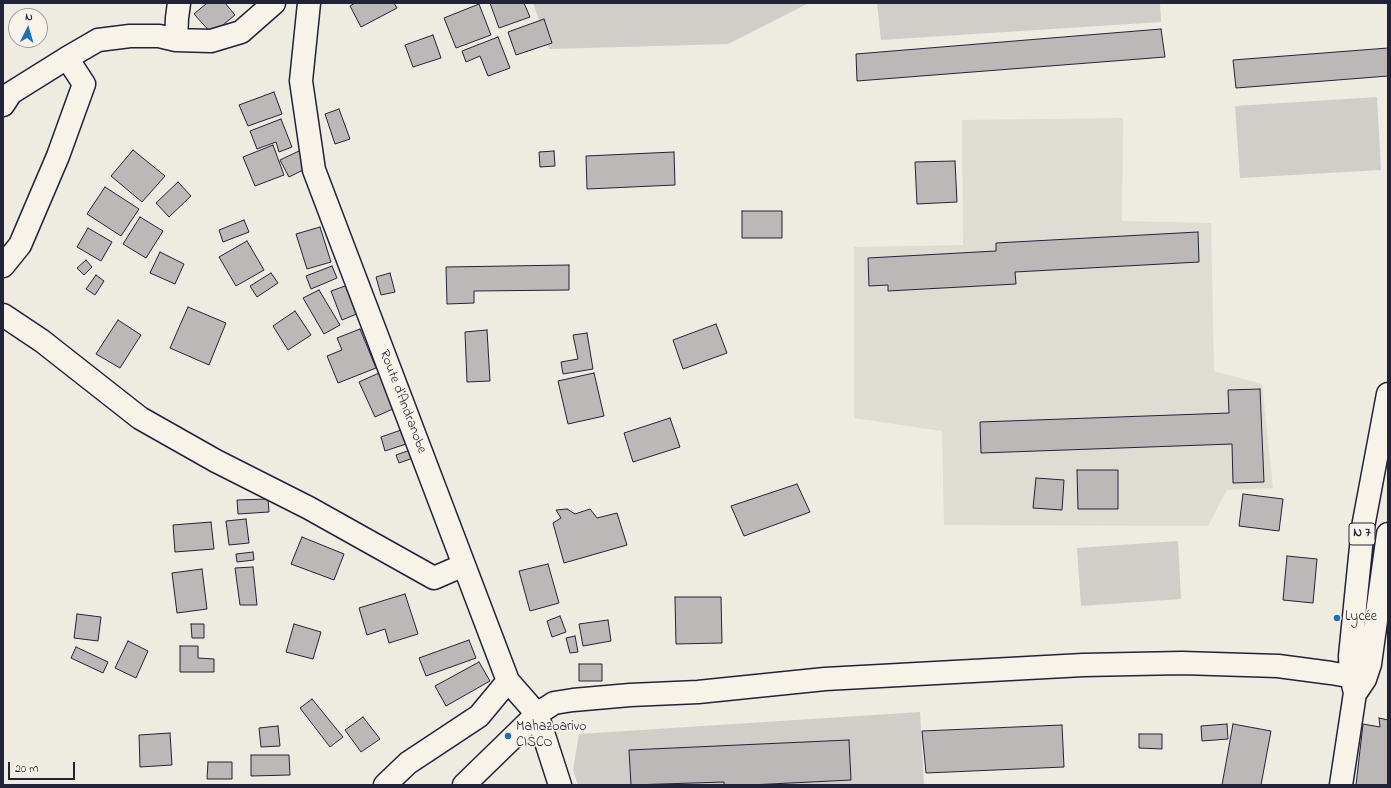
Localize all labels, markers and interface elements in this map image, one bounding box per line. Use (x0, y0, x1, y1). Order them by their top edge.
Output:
north arrow (8, 8, 48, 48)
text: N (25, 9, 33, 25)
street label: Route d'Andranobe (375, 348, 429, 456)
road number: N 7 (1349, 523, 1375, 545)
place label: Lycée (1345, 610, 1377, 626)
marker: Lycée (1332, 613, 1342, 623)
place label: Mahazoarivo CISCO (516, 720, 587, 752)
marker: Mahazoarivo CISCO (503, 731, 513, 741)
scale bar (10, 754, 77, 780)
text: 20 m (15, 760, 38, 778)

